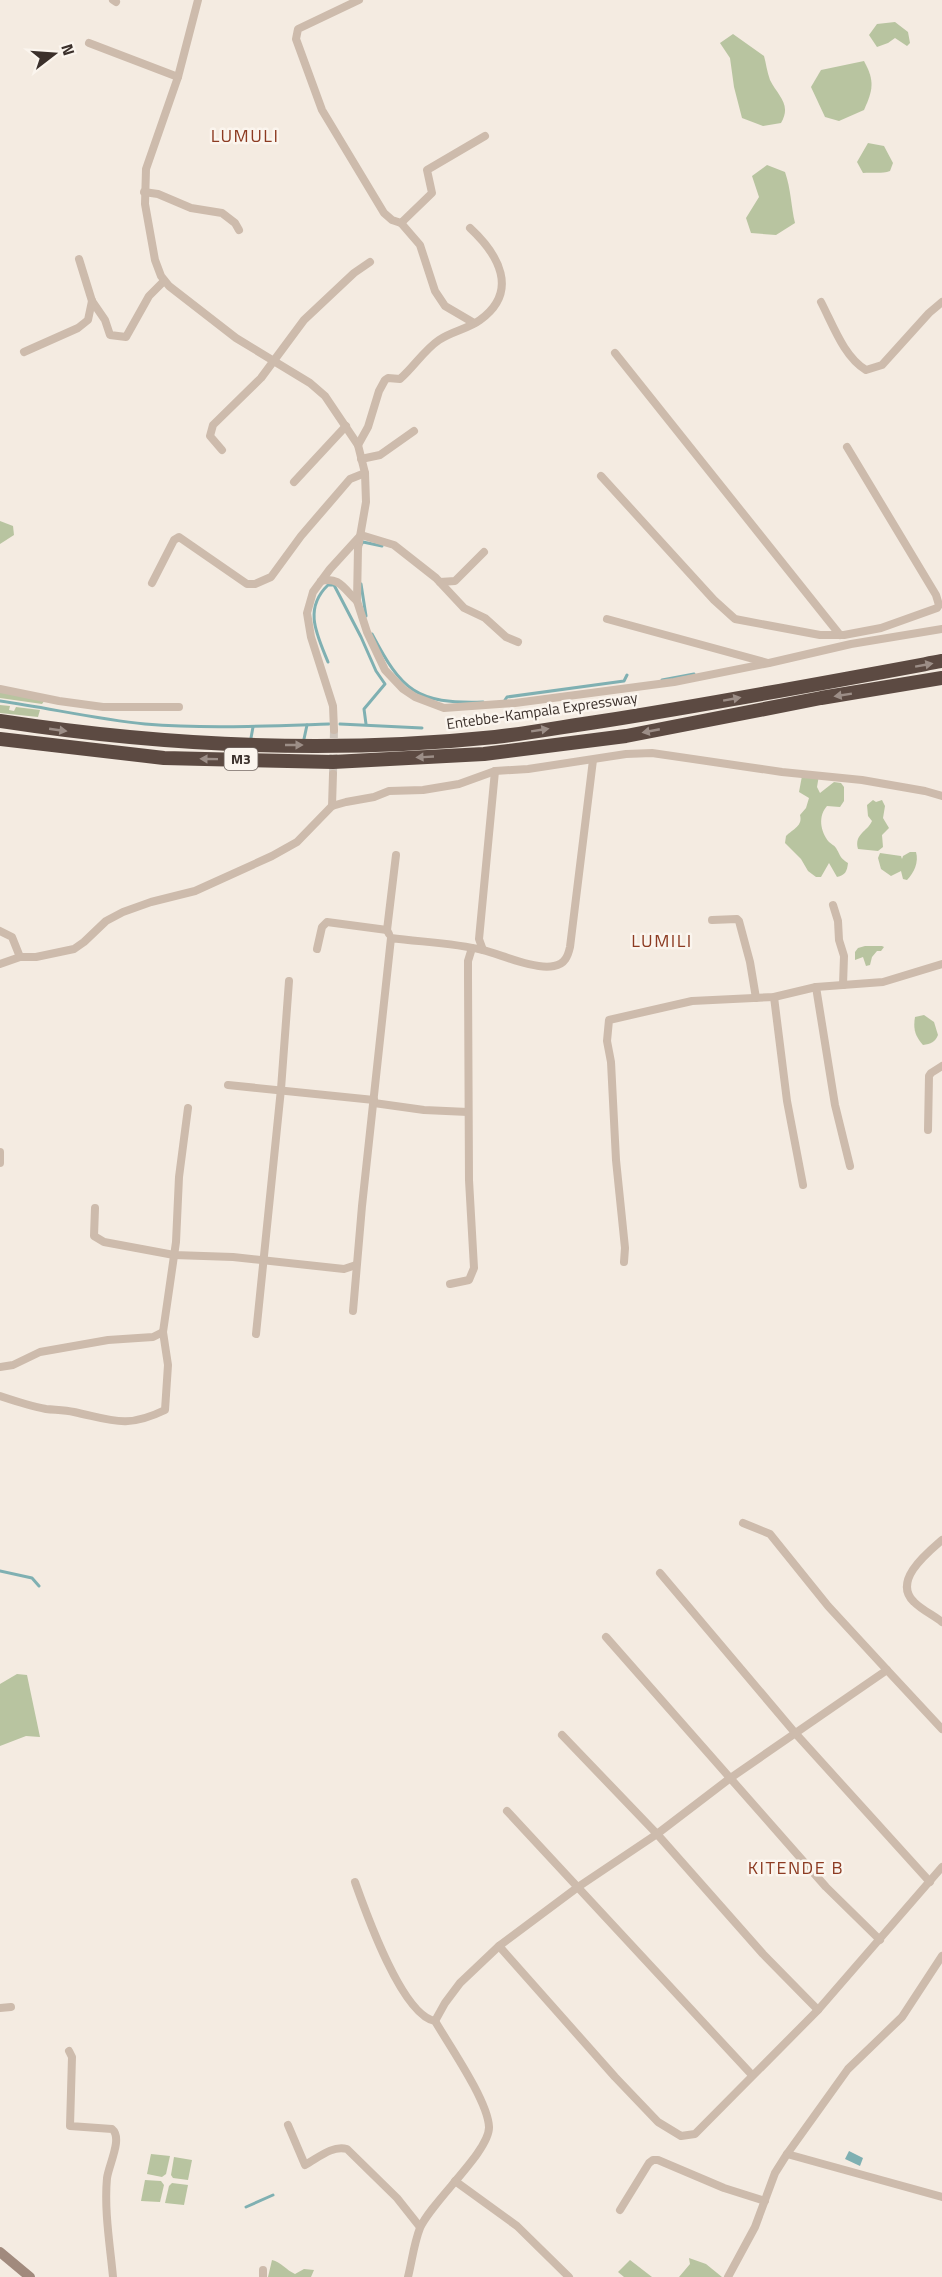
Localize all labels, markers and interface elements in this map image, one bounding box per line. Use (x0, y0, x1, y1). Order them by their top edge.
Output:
north arrow (24, 24, 84, 84)
text: N (55, 41, 81, 58)
district label: LUMULI (211, 122, 279, 149)
one-way arrow (915, 660, 934, 669)
street label: Entebbe-Kampala Expressway (445, 686, 639, 735)
one-way arrow (833, 690, 852, 699)
one-way arrow (723, 694, 742, 703)
one-way arrow (48, 725, 67, 734)
one-way arrow (530, 726, 549, 735)
one-way arrow (642, 727, 661, 736)
one-way arrow (285, 740, 304, 750)
road number: M3 (224, 748, 258, 770)
one-way arrow (416, 753, 435, 762)
one-way arrow (200, 754, 219, 764)
district label: LUMILI (631, 927, 693, 954)
district label: KITENDE B (748, 1854, 844, 1881)

